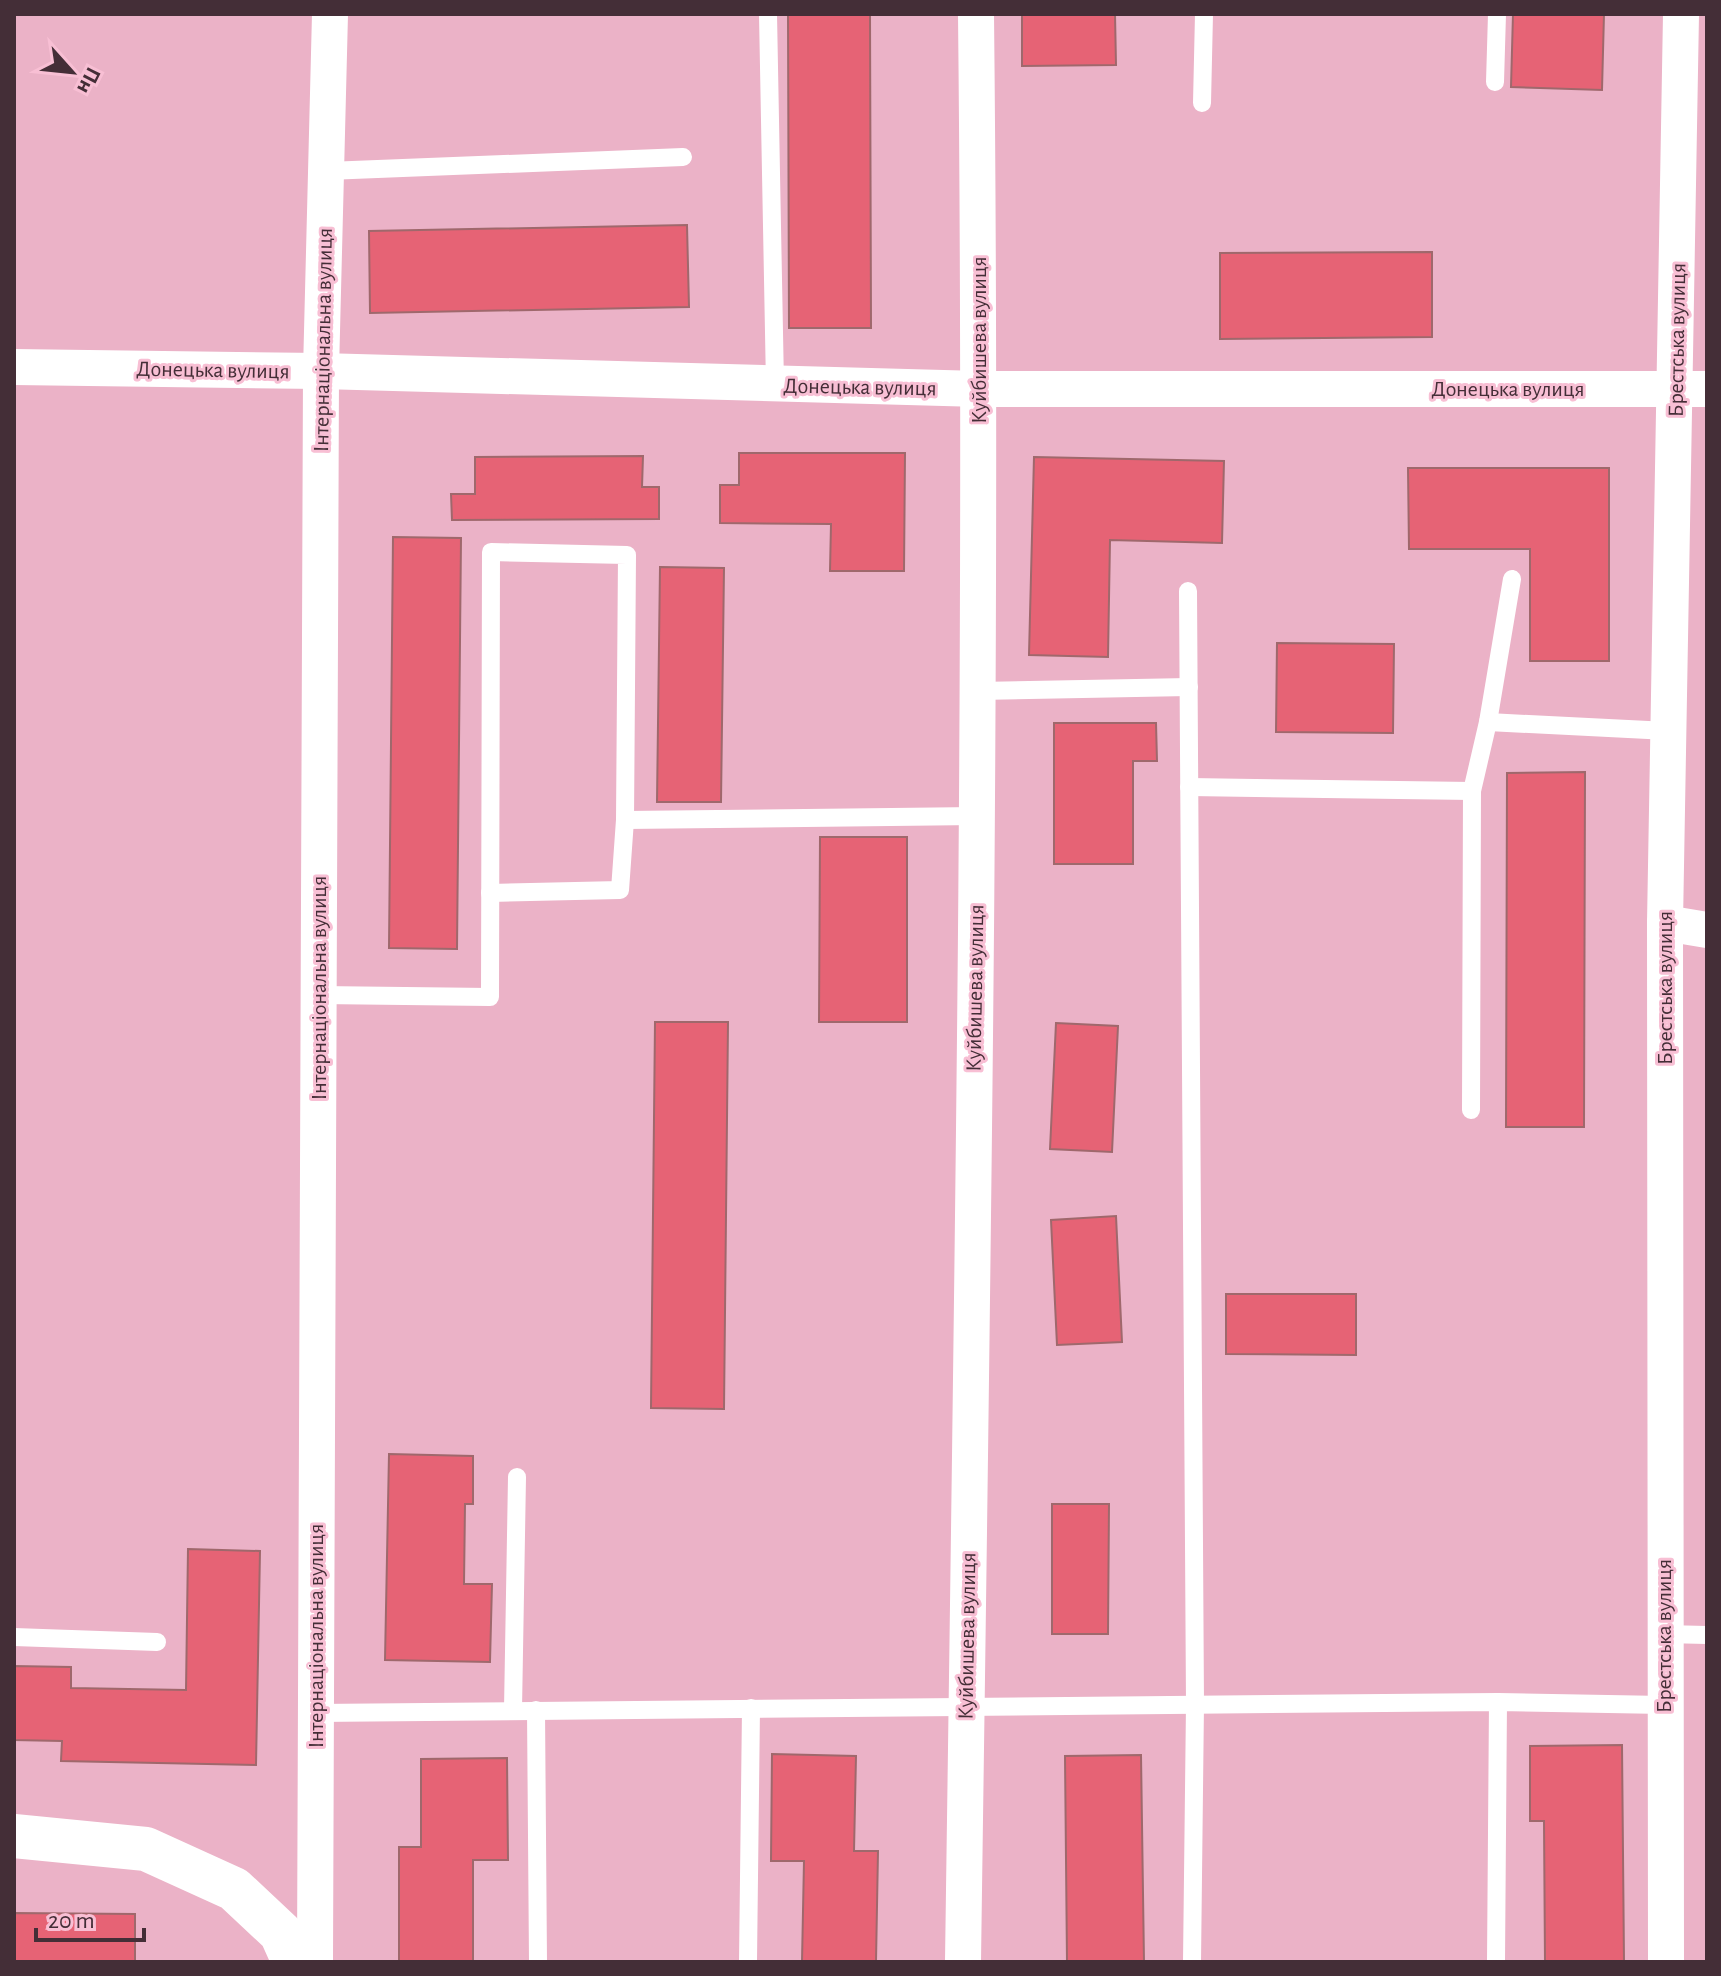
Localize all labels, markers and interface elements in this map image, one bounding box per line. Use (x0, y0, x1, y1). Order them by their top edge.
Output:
north arrow (32, 32, 112, 112)
text: Пн (73, 64, 105, 98)
street label: Інтернаціональна вулиця (310, 228, 336, 452)
street label: Куйбишева вулиця (968, 256, 990, 424)
street label: Брестська вулиця (1665, 263, 1689, 417)
street label: Донецька вулиця (136, 358, 290, 382)
street label: Донецька вулиця (783, 375, 937, 399)
street label: Донецька вулиця (1431, 378, 1585, 400)
street label: Інтернаціональна вулиця (308, 876, 330, 1100)
street label: Куйбишева вулиця (963, 904, 987, 1072)
street label: Брестська вулиця (1654, 911, 1676, 1065)
street label: Інтернаціональна вулиця (305, 1524, 327, 1748)
street label: Куйбишева вулиця (955, 1552, 979, 1720)
street label: Брестська вулиця (1653, 1559, 1675, 1713)
scale bar (36, 1892, 144, 1942)
text: 20 m (48, 1909, 95, 1933)

